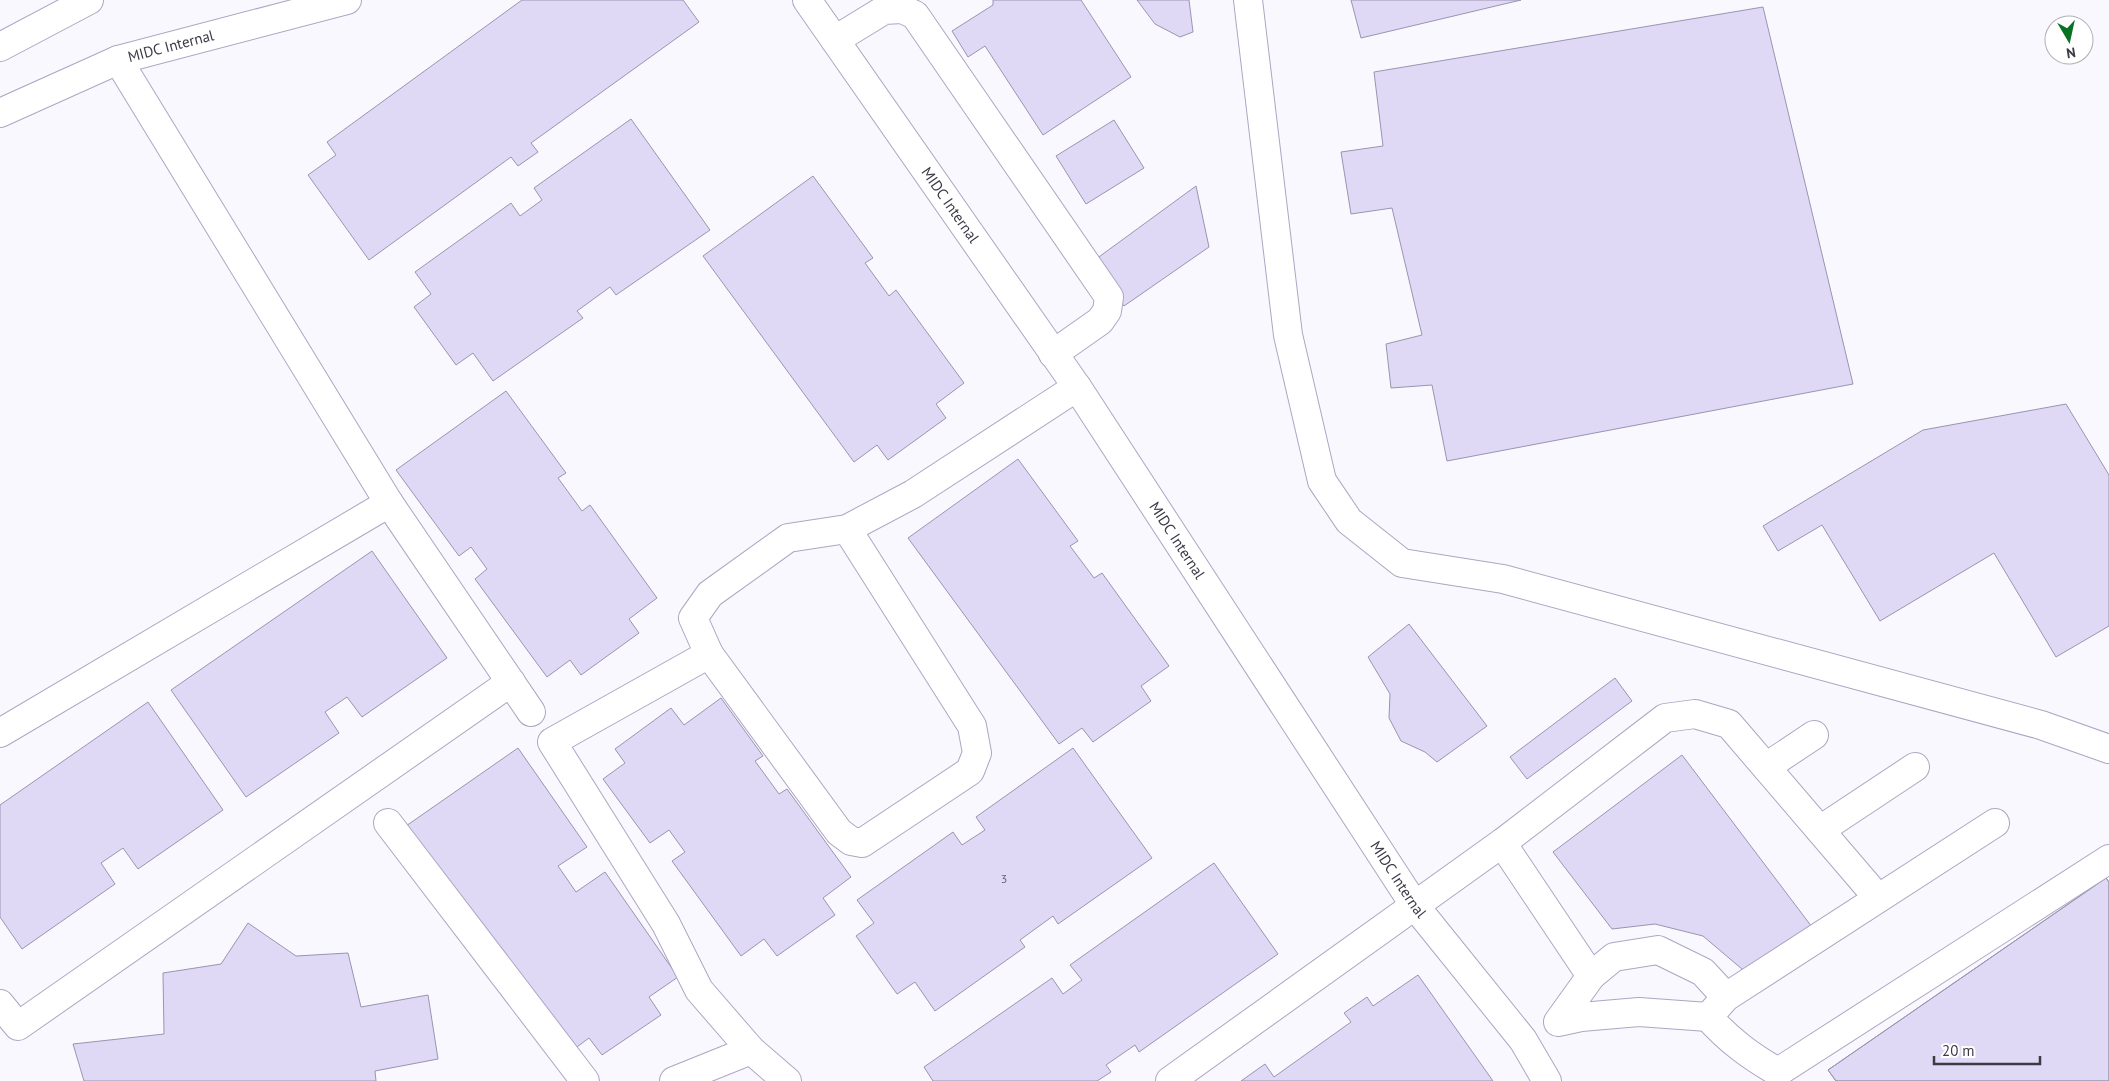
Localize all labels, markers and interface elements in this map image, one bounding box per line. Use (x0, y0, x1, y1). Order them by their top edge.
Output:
north arrow (2044, 15, 2094, 65)
street label: MIDC Internal (126, 25, 216, 66)
text: N (2065, 43, 2077, 62)
street label: MIDC Internal (917, 163, 984, 247)
street label: MIDC Internal (1145, 498, 1210, 583)
street label: MIDC Internal (1366, 837, 1431, 922)
house number: 3 (1001, 871, 1007, 886)
scale bar (1934, 1034, 2040, 1066)
text: 20 m (1942, 1041, 1975, 1060)

